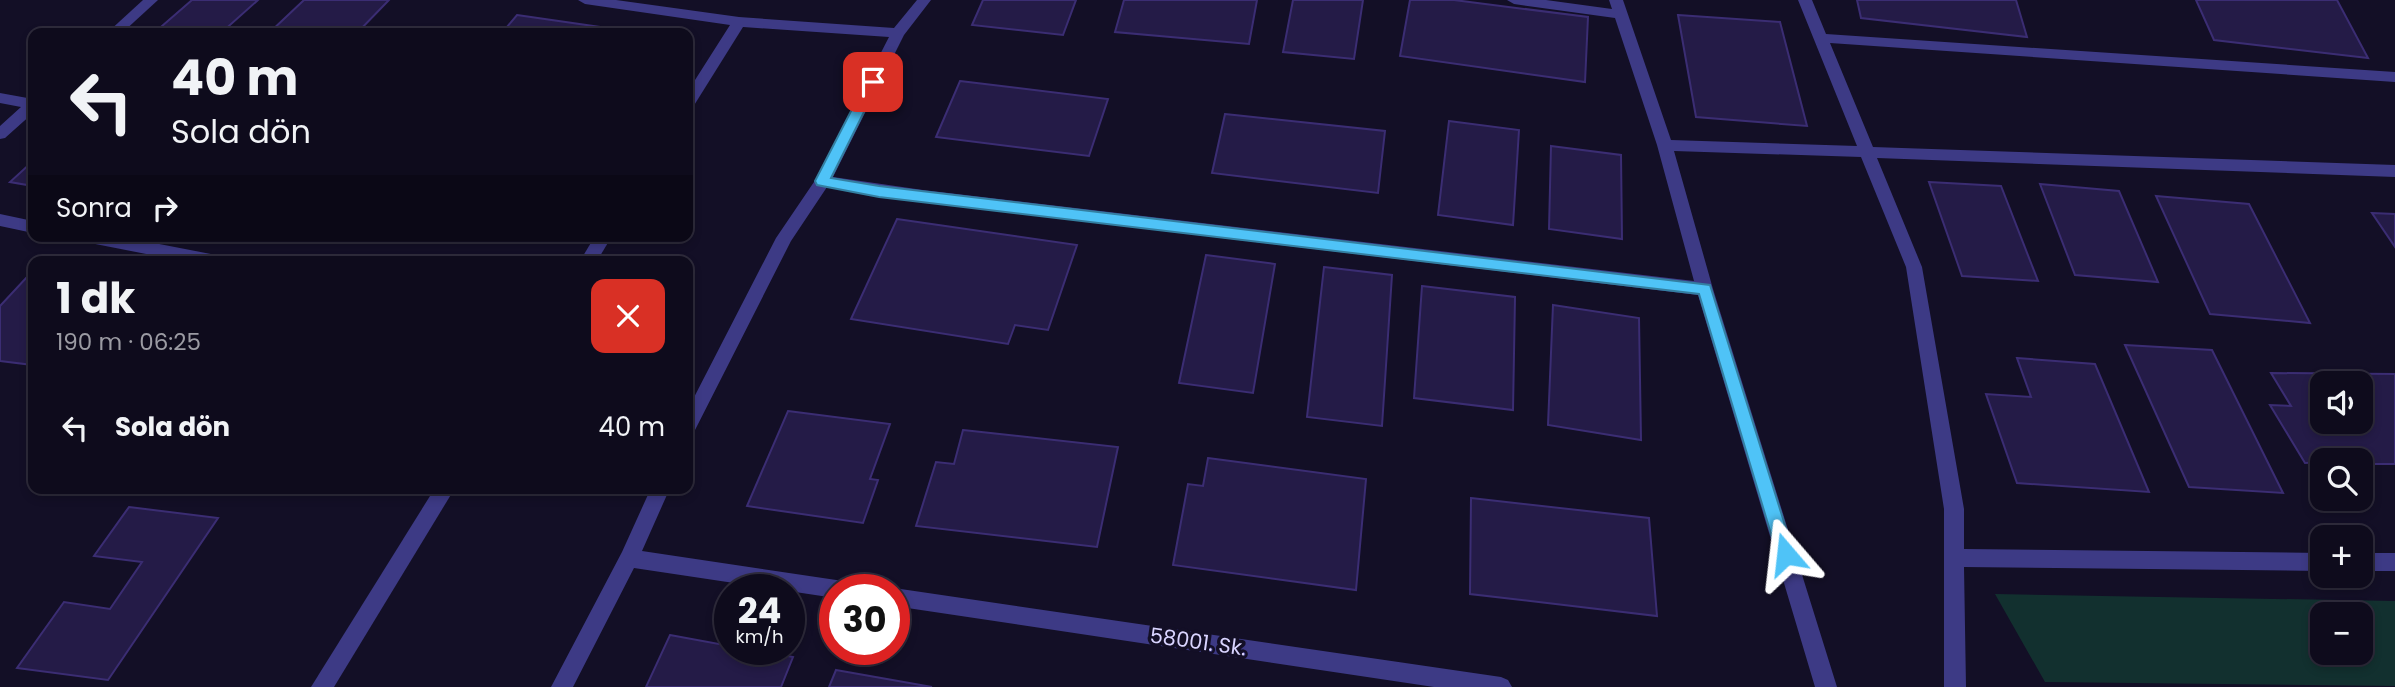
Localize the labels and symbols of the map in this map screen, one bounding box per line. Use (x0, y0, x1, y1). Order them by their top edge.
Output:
pin (843, 52, 903, 112)
position arrow (1749, 517, 1823, 591)
speed limit sign: 30 (819, 574, 910, 665)
street label: 58001. Sk. (1148, 620, 1248, 663)

